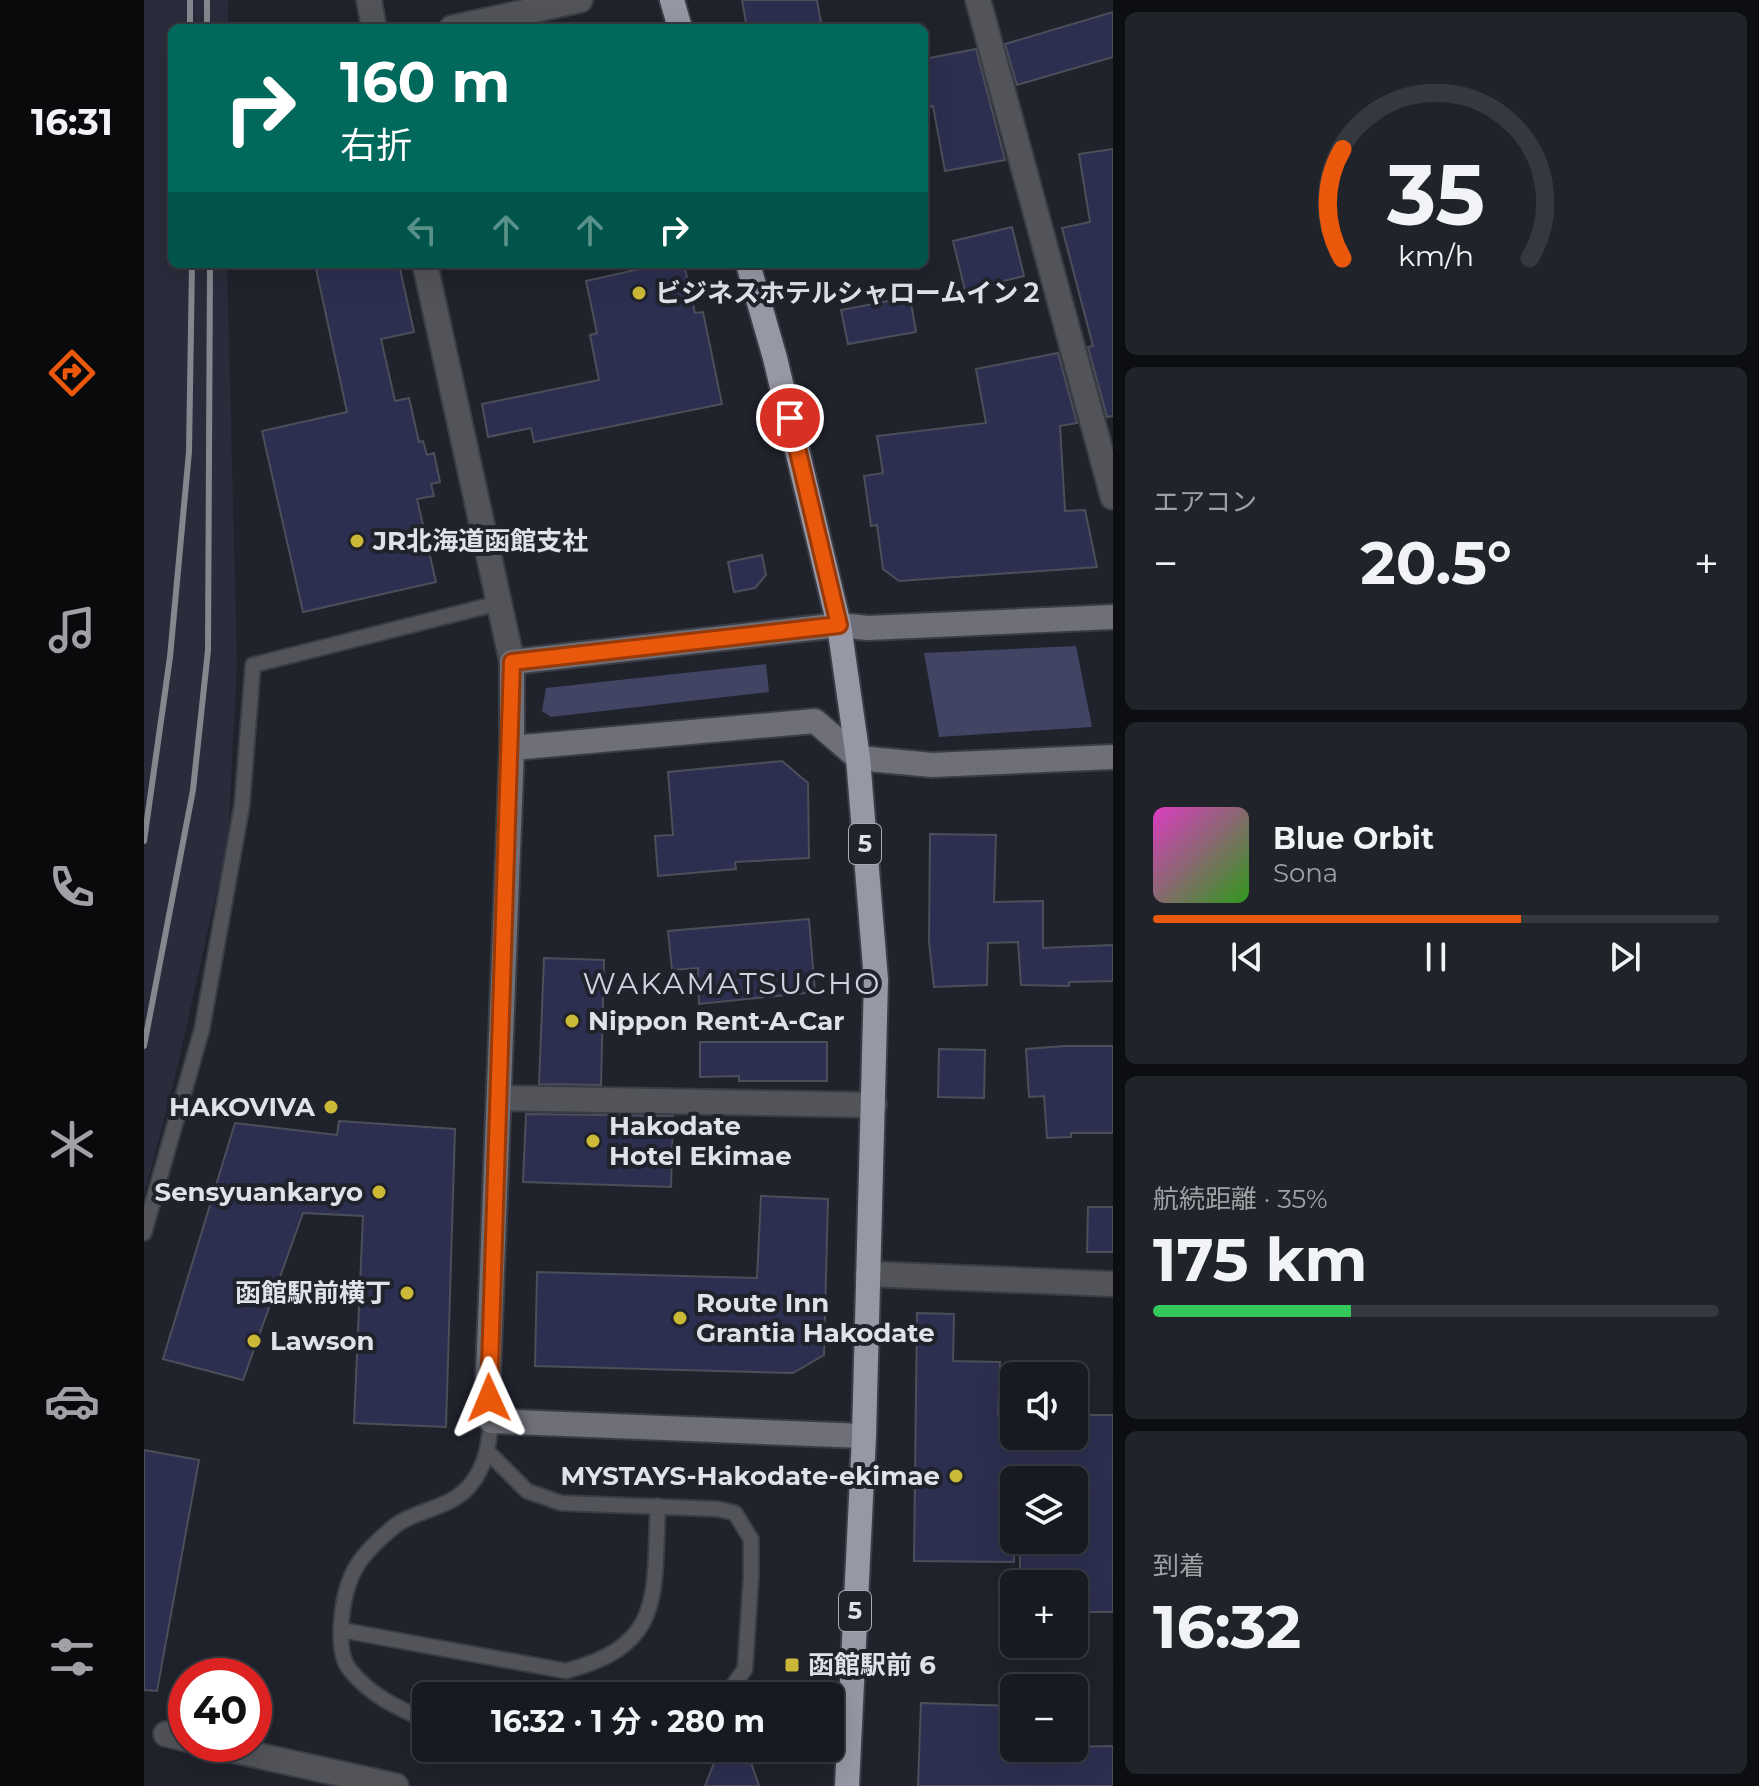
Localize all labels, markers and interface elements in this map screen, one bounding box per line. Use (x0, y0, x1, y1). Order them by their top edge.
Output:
text: 160 m (340, 48, 510, 116)
icon: right (208, 56, 312, 160)
text: 16:31 (31, 100, 113, 144)
text: 右折 (340, 123, 412, 167)
text: 35 (1386, 144, 1485, 246)
icon: left (400, 208, 444, 252)
icon: ahead (484, 208, 528, 252)
icon: ahead (568, 208, 612, 252)
icon: right (652, 208, 696, 252)
text: km/h (1398, 239, 1474, 274)
place label: ビジネスホテルシャロームイン２ (655, 277, 1044, 309)
marker: ビジネスホテルシャロームイン２ (630, 284, 648, 302)
icon: directions (44, 345, 100, 401)
pin (756, 384, 824, 452)
icon: arrive (768, 396, 812, 440)
text: エアコン (1153, 486, 1257, 518)
place label: JR北海道函館支社 (372, 525, 588, 557)
text: 20.5° (1360, 526, 1512, 599)
marker: JR北海道函館支社 (348, 532, 366, 550)
text: − (1153, 536, 1178, 590)
text: + (1694, 536, 1719, 590)
icon: music (44, 602, 100, 658)
text: Blue Orbit (1273, 820, 1434, 857)
road number: 5 (849, 824, 881, 864)
text: Sona (1273, 857, 1338, 889)
icon: phone (44, 859, 100, 915)
icon: previous (1225, 935, 1269, 979)
icon: pause (1414, 935, 1458, 979)
icon: next (1603, 935, 1647, 979)
district label: WAKAMATSUCHO (583, 965, 881, 1002)
place label: Nippon Rent-A-Car (588, 1005, 844, 1037)
marker: Nippon Rent-A-Car (563, 1012, 581, 1030)
place label: HAKOVIVA (169, 1091, 316, 1123)
marker: HAKOVIVA (322, 1098, 340, 1116)
place label: Hakodate Hotel Ekimae (609, 1110, 792, 1172)
icon: climate (44, 1116, 100, 1172)
marker: Hakodate Hotel Ekimae (584, 1132, 602, 1150)
place label: Sensyuankaryo (155, 1176, 363, 1208)
marker: Sensyuankaryo (370, 1183, 388, 1201)
text: 航続距離 · 35% (1153, 1183, 1328, 1215)
text: 175 km (1153, 1223, 1367, 1296)
place label: 函館駅前横丁 (235, 1277, 391, 1309)
marker: 函館駅前横丁 (398, 1284, 416, 1302)
place label: Route Inn Grantia Hakodate (696, 1287, 935, 1349)
marker: Route Inn Grantia Hakodate (671, 1309, 689, 1327)
place label: Lawson (270, 1325, 375, 1357)
marker: Lawson (245, 1332, 263, 1350)
position arrow (447, 1356, 531, 1440)
map controls (1000, 1362, 1088, 1762)
button: sound (1000, 1362, 1088, 1450)
icon: car (44, 1373, 100, 1429)
place label: MYSTAYS-Hakodate-ekimae (561, 1460, 940, 1492)
button: layers (1000, 1466, 1088, 1554)
marker: MYSTAYS-Hakodate-ekimae (947, 1467, 965, 1485)
text: 到着 (1153, 1550, 1205, 1582)
button: + (1000, 1570, 1088, 1658)
text: 16:32 (1153, 1590, 1301, 1663)
road number: 5 (839, 1591, 871, 1631)
icon: filters (44, 1629, 100, 1685)
place label: 函館駅前 6 (808, 1649, 936, 1681)
marker: 函館駅前 6 (783, 1656, 801, 1674)
speed limit sign: 40 (168, 1658, 272, 1762)
button: − (1000, 1674, 1088, 1762)
text: 16:32 · 1 分 · 280 m (491, 1703, 765, 1740)

